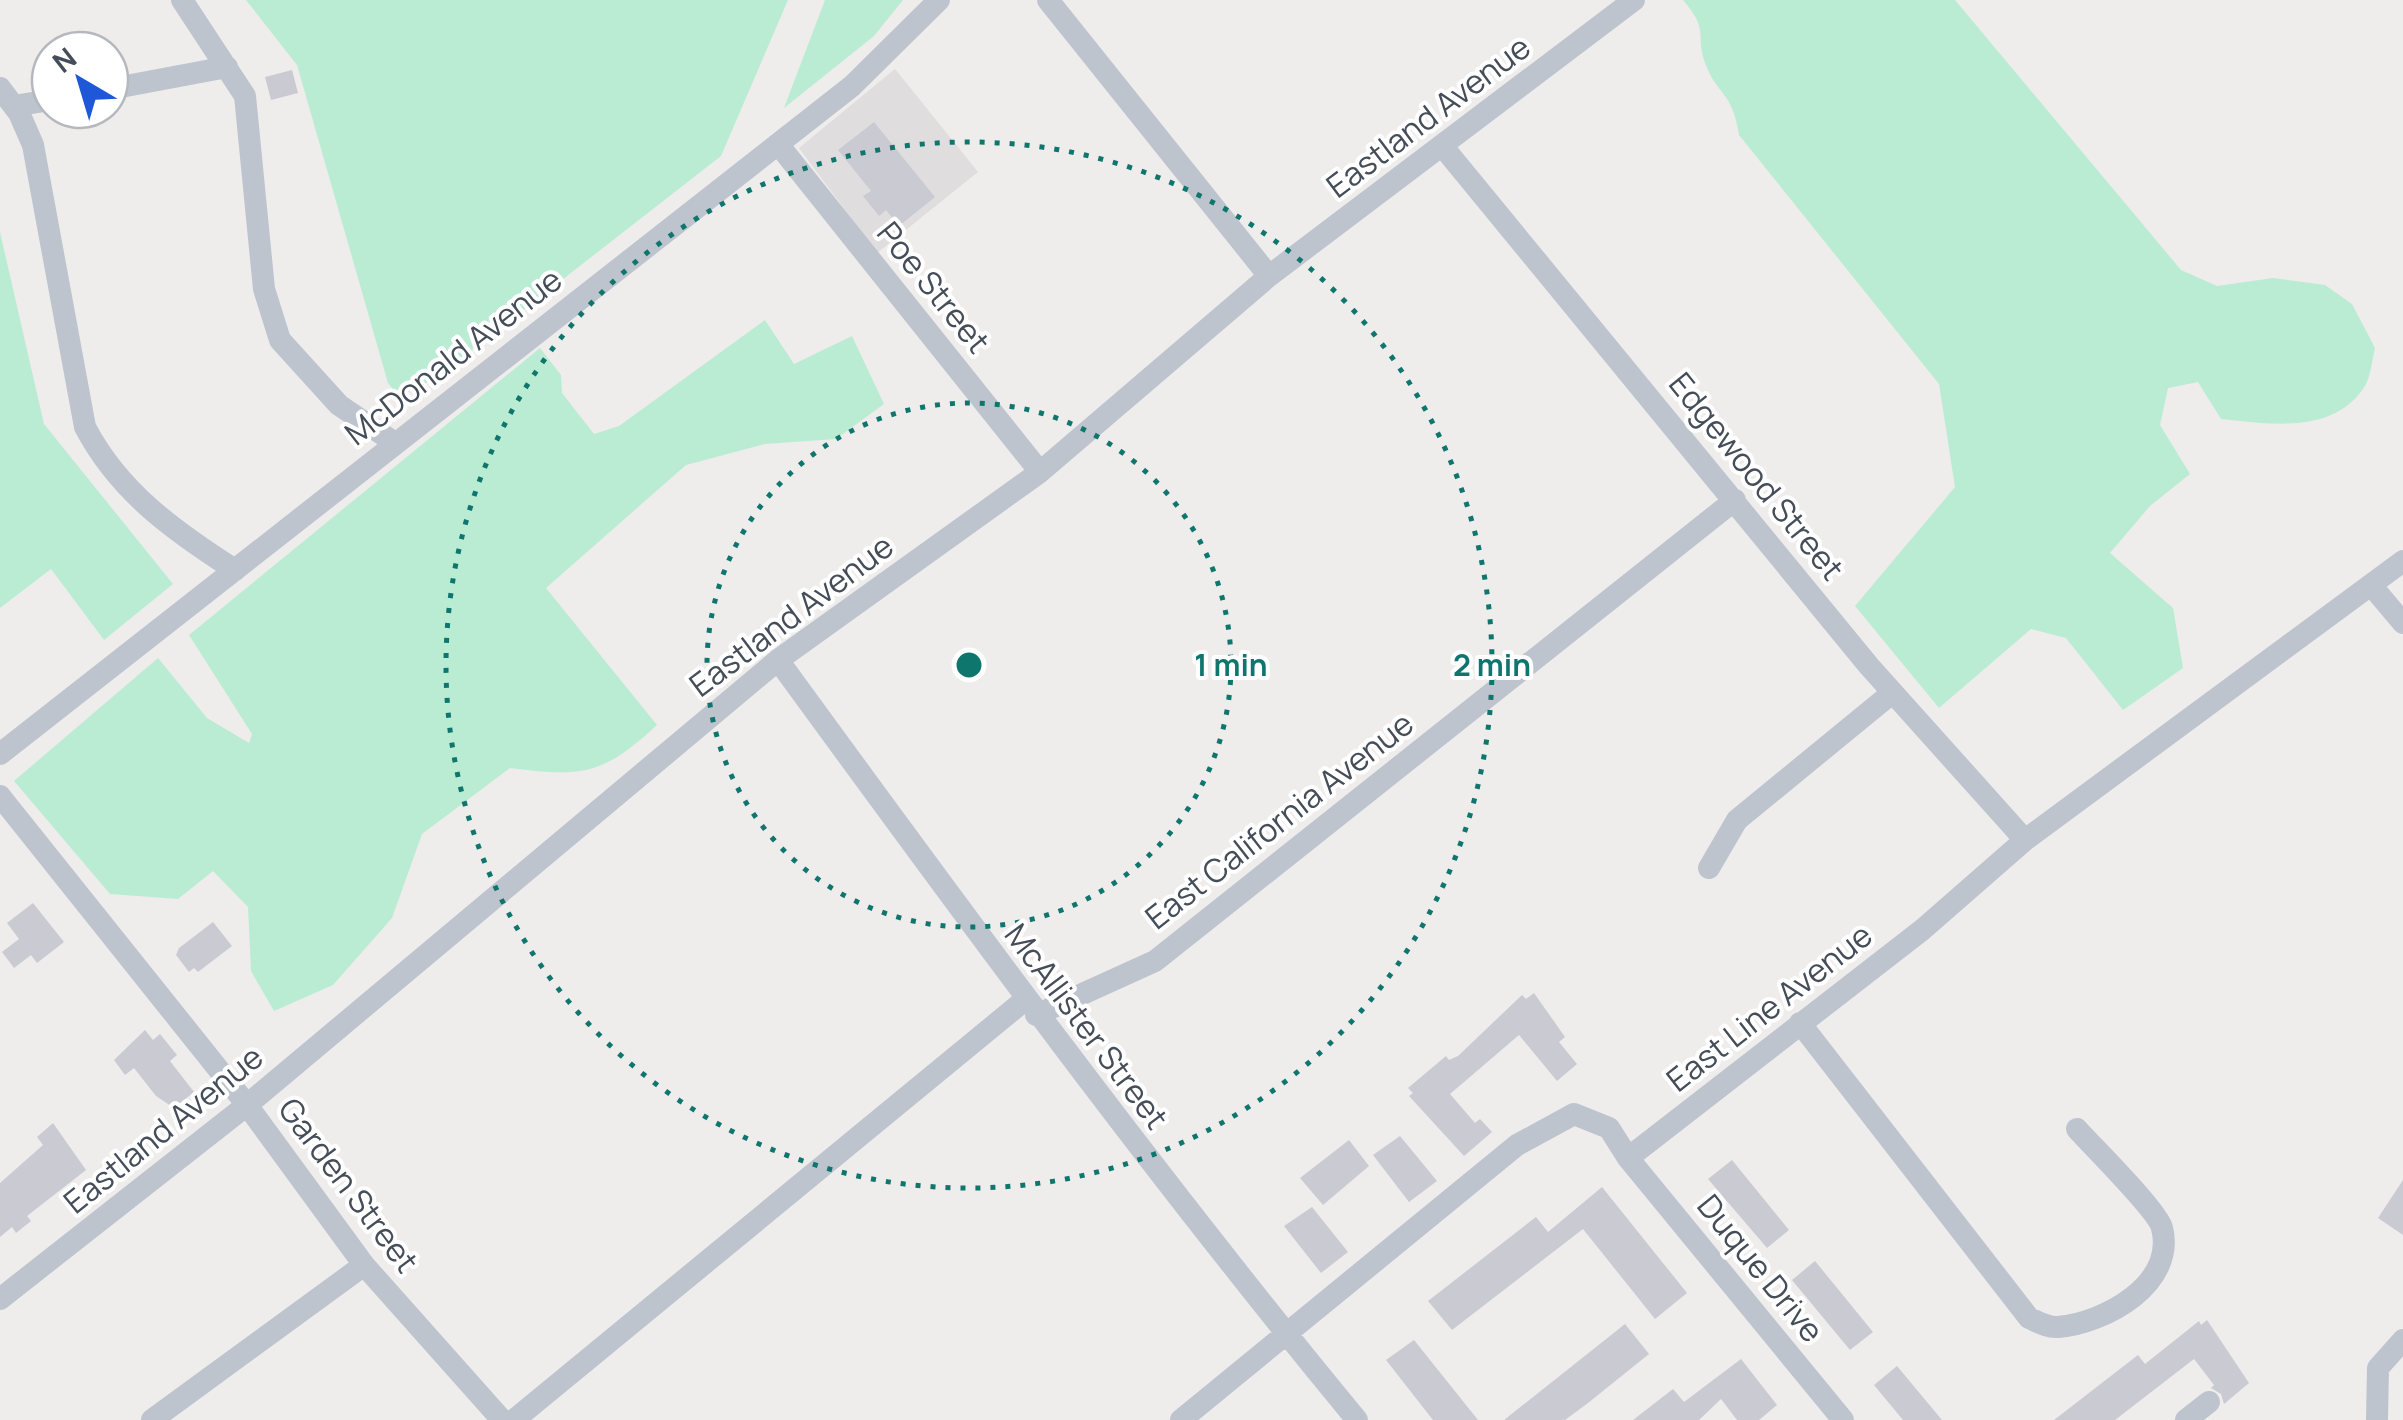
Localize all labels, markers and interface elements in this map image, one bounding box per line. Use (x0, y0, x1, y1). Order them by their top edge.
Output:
street label: Eastland Avenue (1317, 25, 1539, 207)
north arrow (30, 30, 130, 130)
text: N (44, 38, 84, 81)
street label: Poe Street (867, 212, 1001, 362)
street label: McDonald Avenue (335, 257, 571, 455)
street label: Edgewood Street (1660, 363, 1854, 589)
street label: Eastland Avenue (680, 524, 902, 706)
text: 1 min (1194, 644, 1268, 685)
text: 2 min (1453, 644, 1531, 685)
centre of rings (951, 647, 987, 683)
street label: East California Avenue (1136, 701, 1422, 939)
street label: East Line Avenue (1657, 913, 1881, 1101)
street label: McAllister Street (995, 914, 1179, 1138)
street label: Eastland Avenue (54, 1035, 272, 1223)
street label: Garden Street (269, 1089, 429, 1281)
street label: Duque Drive (1688, 1185, 1834, 1351)

